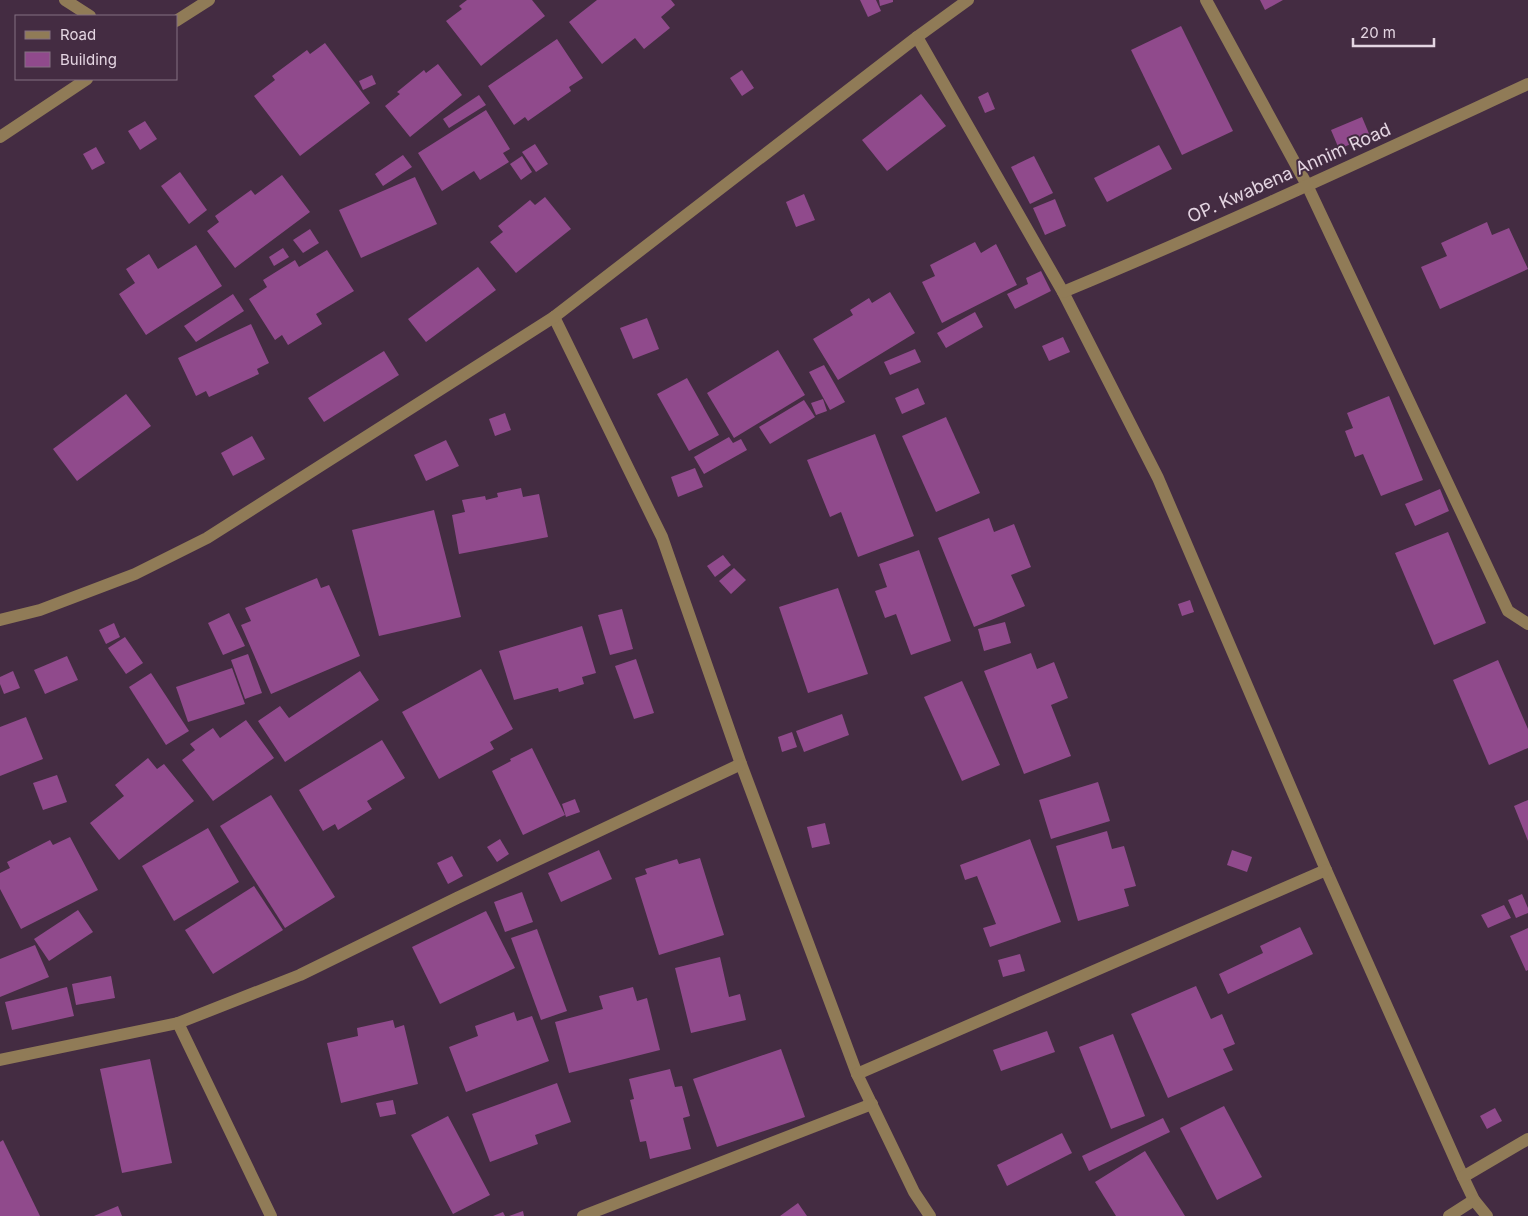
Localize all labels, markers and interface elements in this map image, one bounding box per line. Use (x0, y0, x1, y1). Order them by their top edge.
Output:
legend (15, 15, 178, 80)
scale bar (1353, 15, 1434, 47)
text: 20 m (1360, 23, 1396, 42)
text: Road (60, 25, 96, 44)
text: Building (60, 50, 117, 69)
street label: OP. Kwabena Annim Road (1184, 118, 1394, 227)

